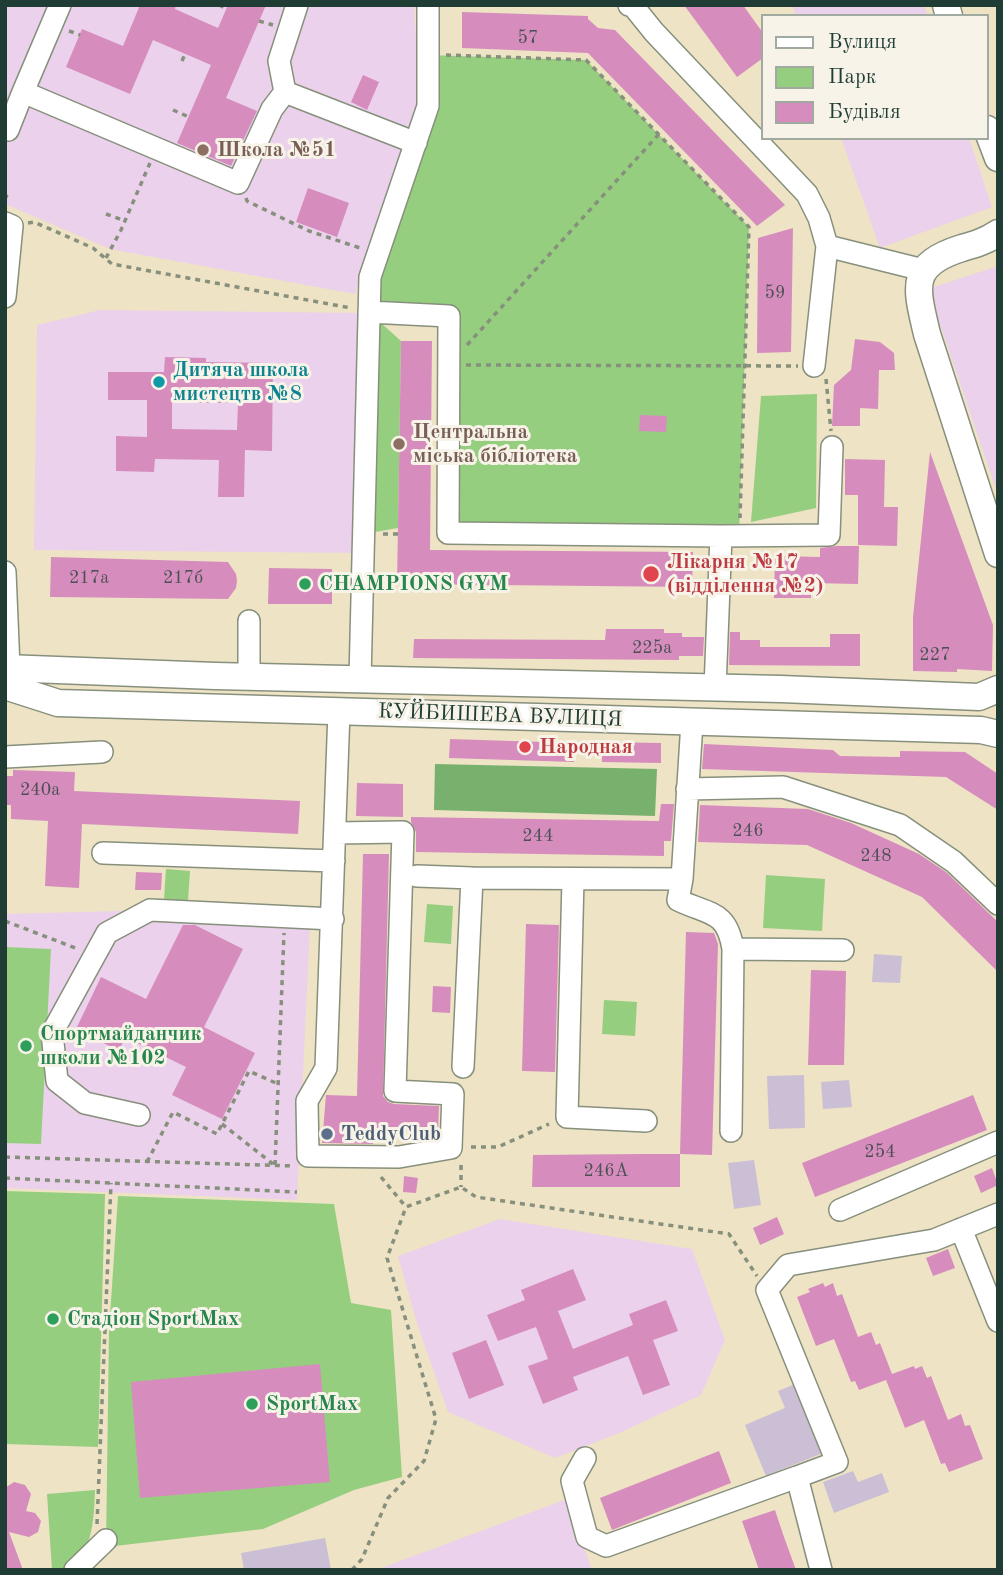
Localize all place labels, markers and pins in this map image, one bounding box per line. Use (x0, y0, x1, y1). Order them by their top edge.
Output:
place label: Школа №51 (217, 137, 336, 163)
marker: Школа №51 (195, 142, 211, 158)
place label: Дитяча школа мистецтв №8 (173, 357, 309, 407)
marker: Дитяча школа мистецтв №8 (151, 374, 167, 390)
place label: Центральна міська бібліотека (413, 419, 577, 469)
marker: Центральна міська бібліотека (391, 436, 407, 452)
place label: Лікарня №17 (відділення №2) (667, 549, 824, 599)
marker: Лікарня №17 (відділення №2) (641, 564, 661, 584)
place label: CHAMPIONS GYM (319, 571, 508, 597)
marker: CHAMPIONS GYM (297, 576, 313, 592)
place label: Народная (539, 734, 633, 760)
marker: Народная (517, 739, 533, 755)
place label: Спортмайданчик школи №102 (40, 1021, 202, 1071)
marker: Спортмайданчик школи №102 (18, 1038, 34, 1054)
place label: TeddyClub (341, 1121, 441, 1147)
marker: TeddyClub (319, 1126, 335, 1142)
place label: Стадіон SportMax (67, 1306, 239, 1332)
marker: Стадіон SportMax (45, 1311, 61, 1327)
place label: SportMax (266, 1391, 358, 1417)
marker: SportMax (244, 1396, 260, 1412)

